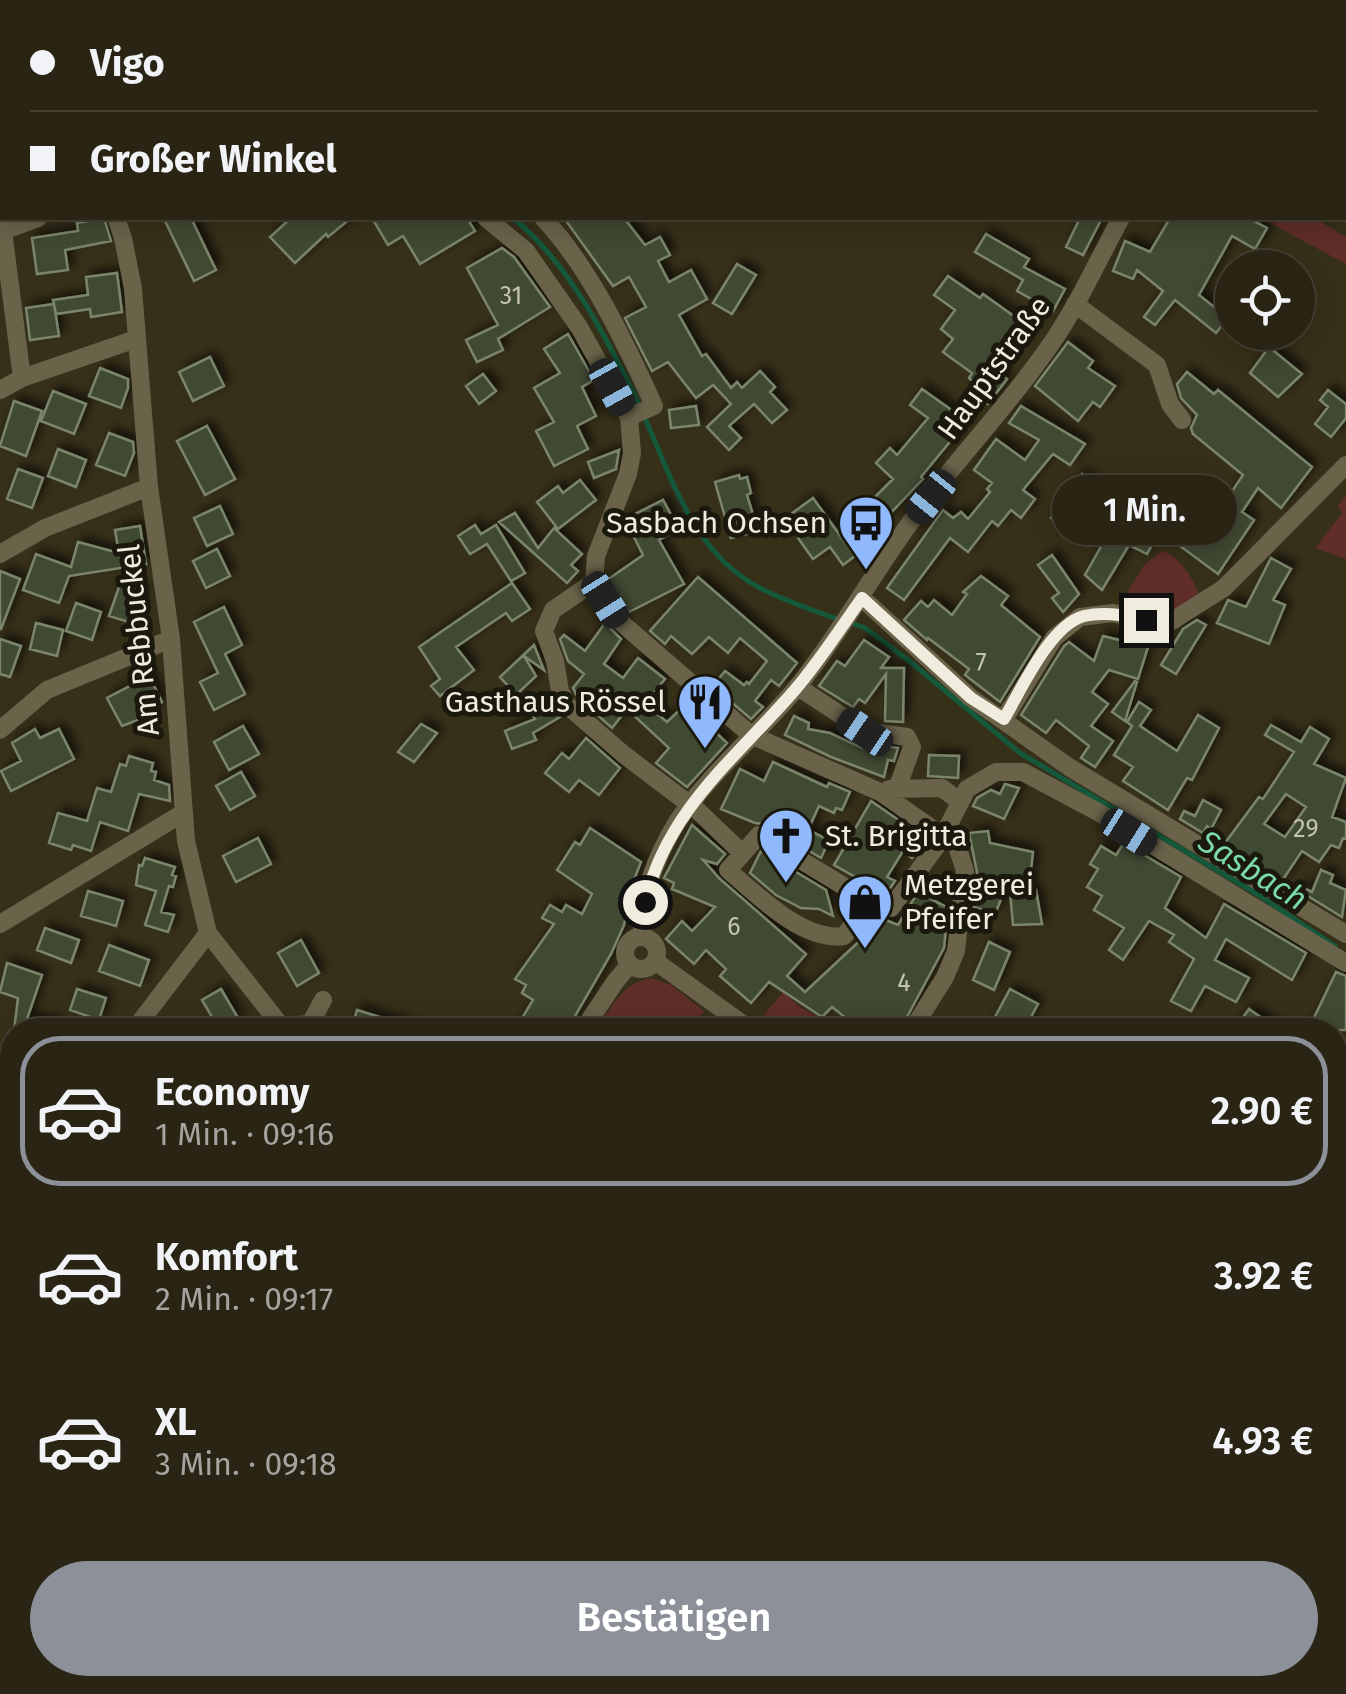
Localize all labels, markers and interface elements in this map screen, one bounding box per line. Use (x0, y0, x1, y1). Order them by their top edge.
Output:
text: Vigo (90, 40, 165, 86)
text: Großer Winkel (90, 136, 337, 182)
map controls (1215, 250, 1315, 350)
button: locate (1215, 250, 1315, 350)
house number: 31 (500, 281, 522, 311)
street label: Hauptstraße (930, 289, 1058, 447)
car (584, 353, 640, 421)
car (900, 464, 962, 530)
callout: 1 Min. (1054, 475, 1238, 545)
text: 1 Min. (1103, 491, 1186, 529)
bus stop icon: Sasbach Ochsen (836, 493, 896, 572)
place label: Sasbach Ochsen (606, 505, 827, 541)
street label: Am Rebbuckel (111, 542, 167, 738)
car (576, 567, 634, 633)
route end (1124, 598, 1169, 643)
house number: 7 (975, 647, 987, 677)
restaurant icon: Gasthaus Rössel (675, 672, 735, 751)
place label: Gasthaus Rössel (445, 684, 666, 720)
car (832, 703, 898, 761)
car (1096, 803, 1162, 861)
church icon: St. Brigitta (756, 806, 816, 885)
house number: 29 (1293, 814, 1319, 844)
place label: St. Brigitta (825, 818, 968, 854)
water label: Sasbach (1191, 821, 1314, 918)
place label: Metzgerei Pfeifer (904, 867, 1034, 937)
shop icon: Metzgerei Pfeifer (835, 872, 895, 951)
route start (623, 880, 668, 925)
house number: 6 (727, 912, 741, 942)
house number: 4 (897, 968, 911, 998)
icon: car (35, 1066, 125, 1156)
text: Economy (155, 1069, 310, 1115)
text: 2.90 € (1211, 1088, 1313, 1134)
text: 1 Min. · 09:16 (155, 1115, 334, 1153)
icon: car (35, 1231, 125, 1321)
text: Komfort (155, 1234, 298, 1280)
text: 3.92 € (1214, 1253, 1313, 1299)
text: 2 Min. · 09:17 (155, 1280, 333, 1318)
icon: car (35, 1396, 125, 1486)
text: XL (155, 1399, 197, 1445)
text: 4.93 € (1212, 1418, 1313, 1464)
text: 3 Min. · 09:18 (155, 1445, 337, 1483)
button: Bestätigen (30, 1561, 1318, 1676)

